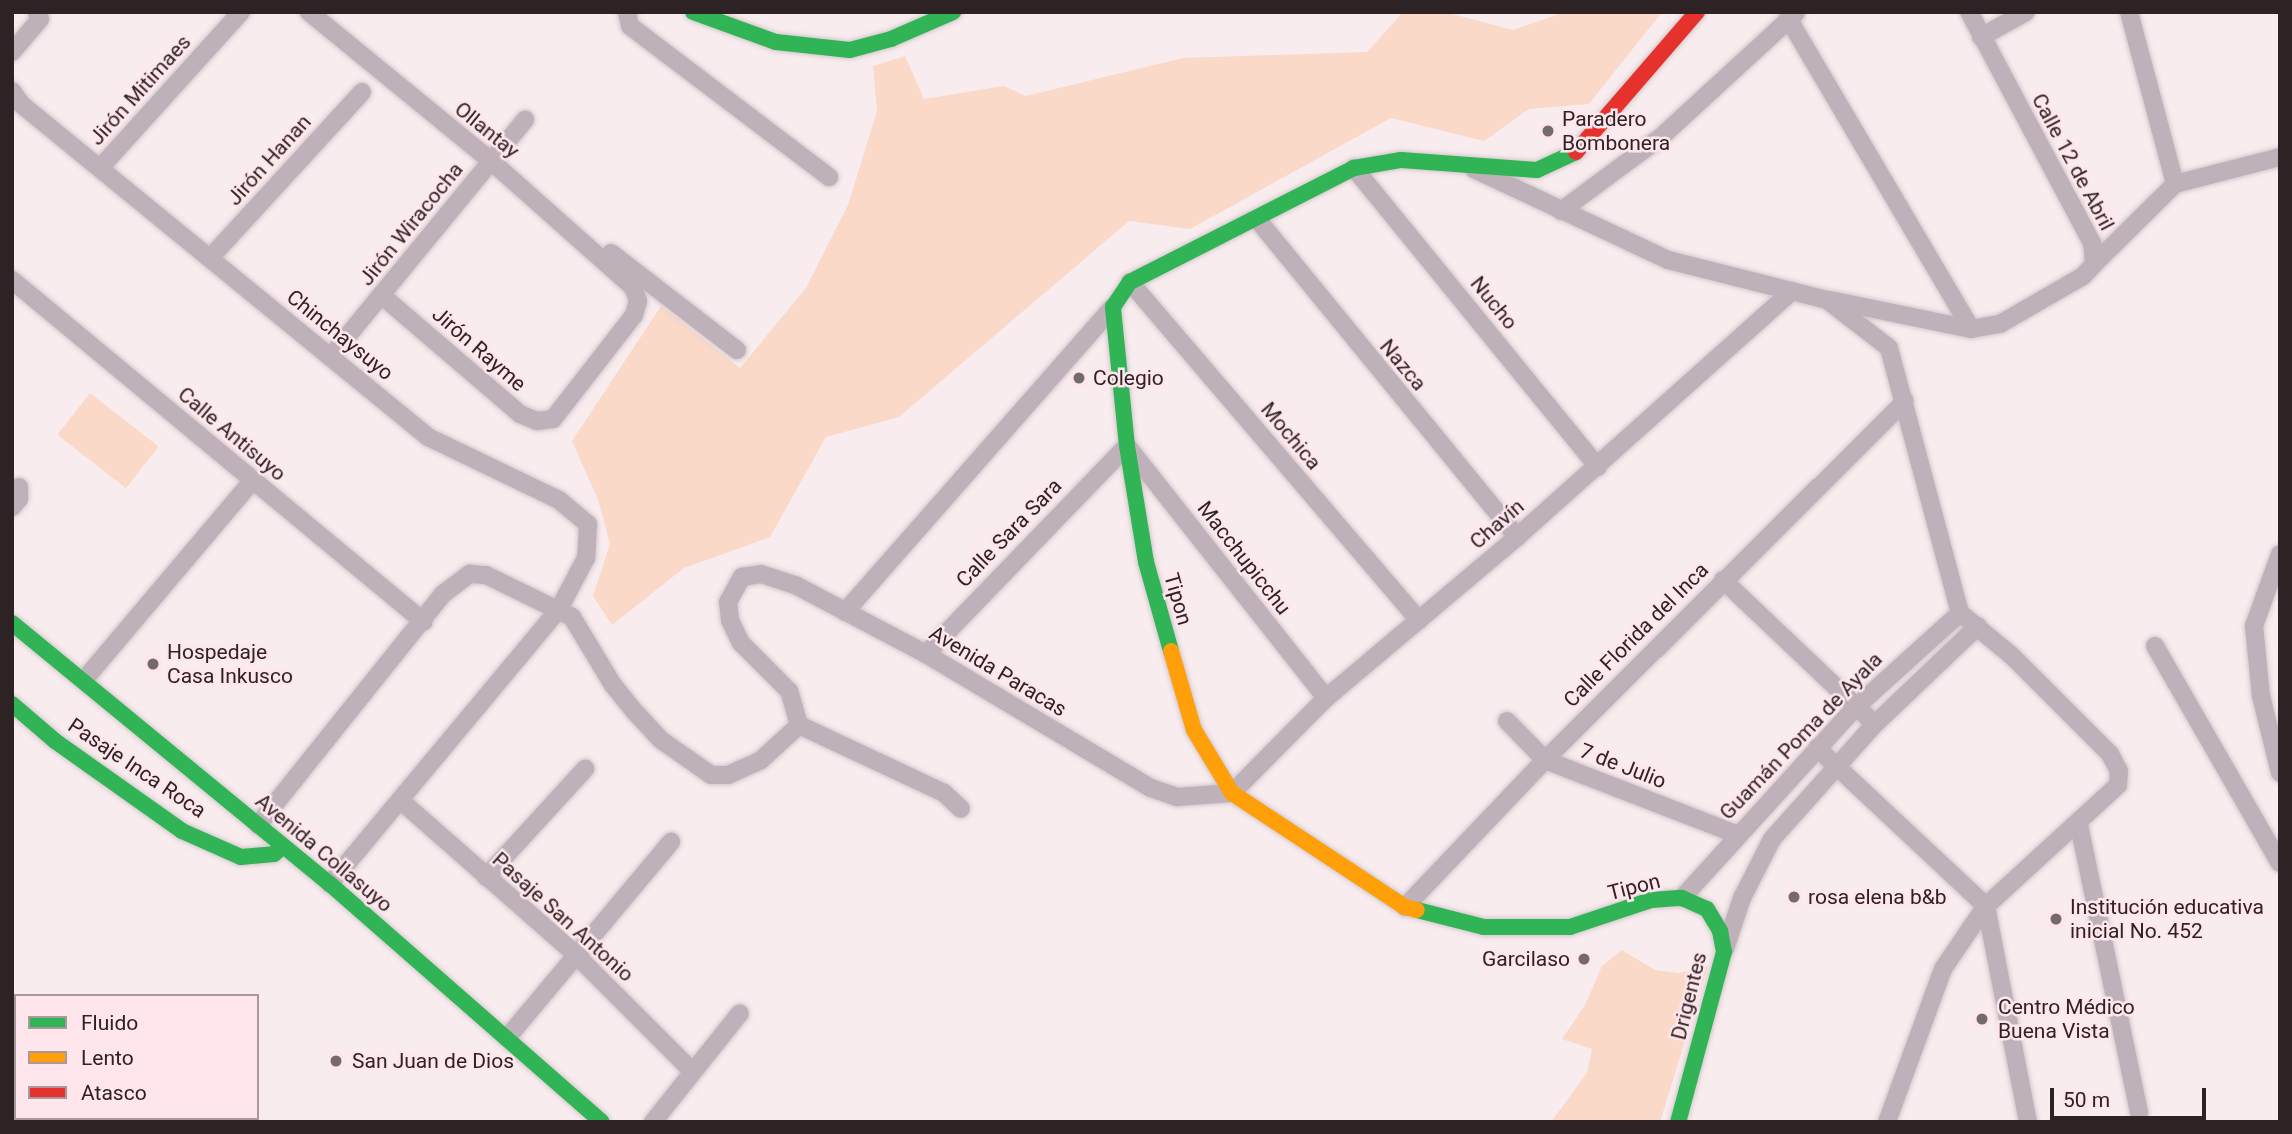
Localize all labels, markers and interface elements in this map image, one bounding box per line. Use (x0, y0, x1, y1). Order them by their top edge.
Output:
street label: Jirón Mitimaes (84, 30, 196, 150)
street label: Calle 12 de Abril (2026, 89, 2120, 235)
street label: Ollantay (450, 96, 524, 164)
place label: Paradero Bombonera (1562, 106, 1670, 156)
street label: Jirón Hanan (222, 109, 316, 211)
marker: Paradero Bombonera (1540, 123, 1556, 139)
street label: Jirón Wiracocha (354, 157, 468, 291)
street label: Nucho (1465, 271, 1523, 335)
street label: Chinchaysuyo (282, 284, 398, 386)
street label: Jirón Rayme (427, 301, 531, 397)
street label: Nazca (1374, 334, 1432, 396)
place label: Colegio (1093, 365, 1164, 391)
marker: Colegio (1071, 370, 1087, 386)
street label: Calle Antisuyo (173, 382, 291, 486)
street label: Mochica (1256, 397, 1326, 475)
street label: Calle Sara Sara (951, 474, 1067, 592)
street label: Chavín (1465, 494, 1529, 554)
street label: Macchupicchu (1192, 496, 1296, 620)
street label: Calle Florida del Inca (1558, 557, 1714, 713)
street label: Tipon (1159, 570, 1197, 628)
street label: Avenida Paracas (925, 620, 1071, 722)
place label: Hospedaje Casa Inkusco (167, 639, 293, 689)
street label: Guamán Poma de Ayala (1714, 647, 1888, 825)
marker: Hospedaje Casa Inkusco (145, 656, 161, 672)
street label: Pasaje Inca Roca (63, 713, 211, 823)
street label: 7 de Julio (1576, 738, 1670, 794)
street label: Avenida Collasuyo (250, 788, 398, 918)
street label: Pasaje San Antonio (487, 847, 639, 987)
street label: Tipon (1605, 868, 1663, 906)
place label: rosa elena b&b (1808, 884, 1947, 910)
marker: rosa elena b&b (1786, 889, 1802, 905)
place label: Institución educativa inicial No. 452 (2070, 894, 2264, 944)
marker: Institución educativa inicial No. 452 (2048, 911, 2064, 927)
place label: Garcilaso (1482, 946, 1570, 972)
street label: Drigentes (1666, 950, 1712, 1042)
marker: Garcilaso (1576, 951, 1592, 967)
legend (14, 994, 259, 1120)
place label: Centro Médico Buena Vista (1998, 994, 2135, 1044)
marker: Centro Médico Buena Vista (1972, 1009, 1992, 1029)
text: Fluido (81, 1011, 138, 1035)
text: Lento (81, 1046, 134, 1070)
place label: San Juan de Dios (352, 1048, 514, 1074)
marker: San Juan de Dios (326, 1051, 346, 1071)
scale bar (2054, 1074, 2210, 1118)
text: Atasco (81, 1081, 147, 1105)
text: 50 m (2063, 1088, 2110, 1112)

